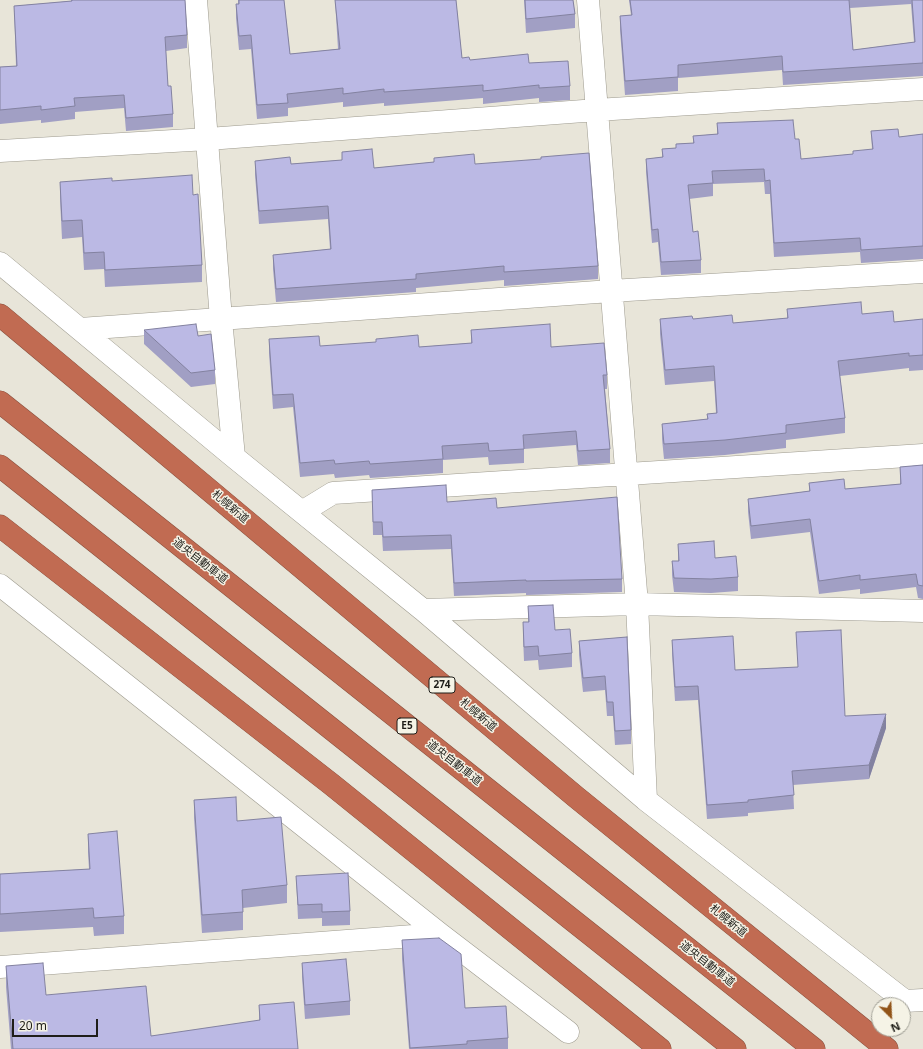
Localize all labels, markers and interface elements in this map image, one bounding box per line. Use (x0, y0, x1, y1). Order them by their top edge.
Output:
street label: 札幌新道 (209, 488, 251, 526)
street label: 道央自動車道 (170, 535, 230, 587)
road number: 274 (429, 677, 455, 693)
street label: 札幌新道 (457, 696, 499, 734)
road number: E5 (397, 718, 417, 734)
street label: 道央自動車道 (424, 737, 484, 789)
street label: 札幌新道 (707, 902, 749, 940)
street label: 道央自動車道 (677, 938, 737, 990)
north arrow (871, 997, 911, 1037)
scale bar (14, 1011, 100, 1037)
text: 20 m (19, 1017, 47, 1034)
text: N (889, 1019, 903, 1036)

